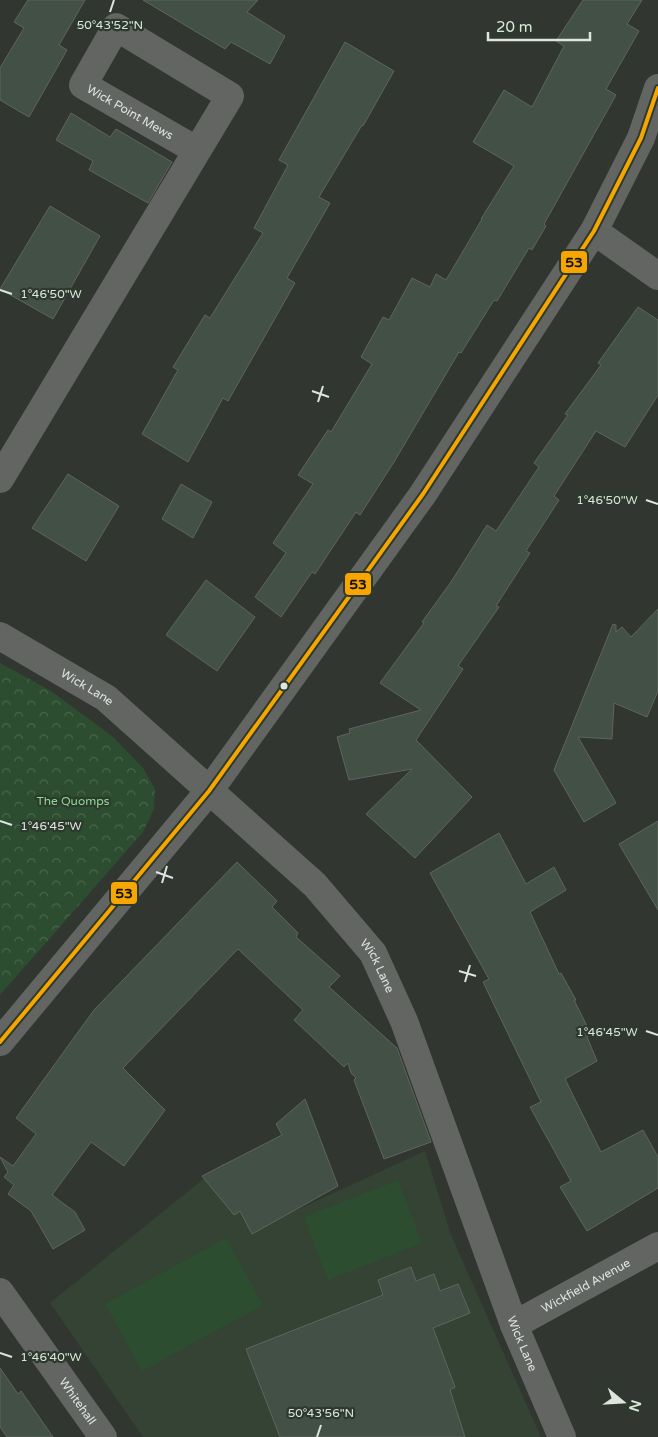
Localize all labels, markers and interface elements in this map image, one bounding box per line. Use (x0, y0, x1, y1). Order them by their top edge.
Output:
scale bar (488, 10, 590, 42)
text: 50°43'52"N (77, 18, 143, 32)
text: 20 m (496, 18, 533, 36)
street label: Wick Point Mews (84, 82, 176, 143)
line badge: 53 (560, 250, 588, 274)
text: 53 (565, 254, 583, 271)
text: 1°46'50"W (20, 287, 82, 301)
text: 1°46'50"W (576, 493, 638, 507)
line badge: 53 (344, 572, 372, 596)
text: 53 (349, 576, 367, 593)
street label: Wick Lane (58, 666, 117, 708)
unlabelled marker (279, 681, 289, 691)
park label: The Quomps (36, 794, 110, 808)
text: 1°46'45"W (20, 819, 82, 833)
line badge: 53 (110, 881, 138, 905)
text: 53 (115, 885, 133, 902)
street label: Wick Lane (357, 936, 397, 995)
text: 1°46'45"W (576, 1025, 638, 1039)
street label: Wickfield Avenue (539, 1255, 633, 1316)
street label: Wick Lane (504, 1314, 540, 1374)
text: 1°46'40"W (20, 1350, 82, 1364)
street label: Whitehall (56, 1375, 99, 1427)
north arrow (598, 1377, 648, 1427)
text: N (625, 1398, 645, 1414)
text: 50°43'56"N (288, 1406, 354, 1420)

